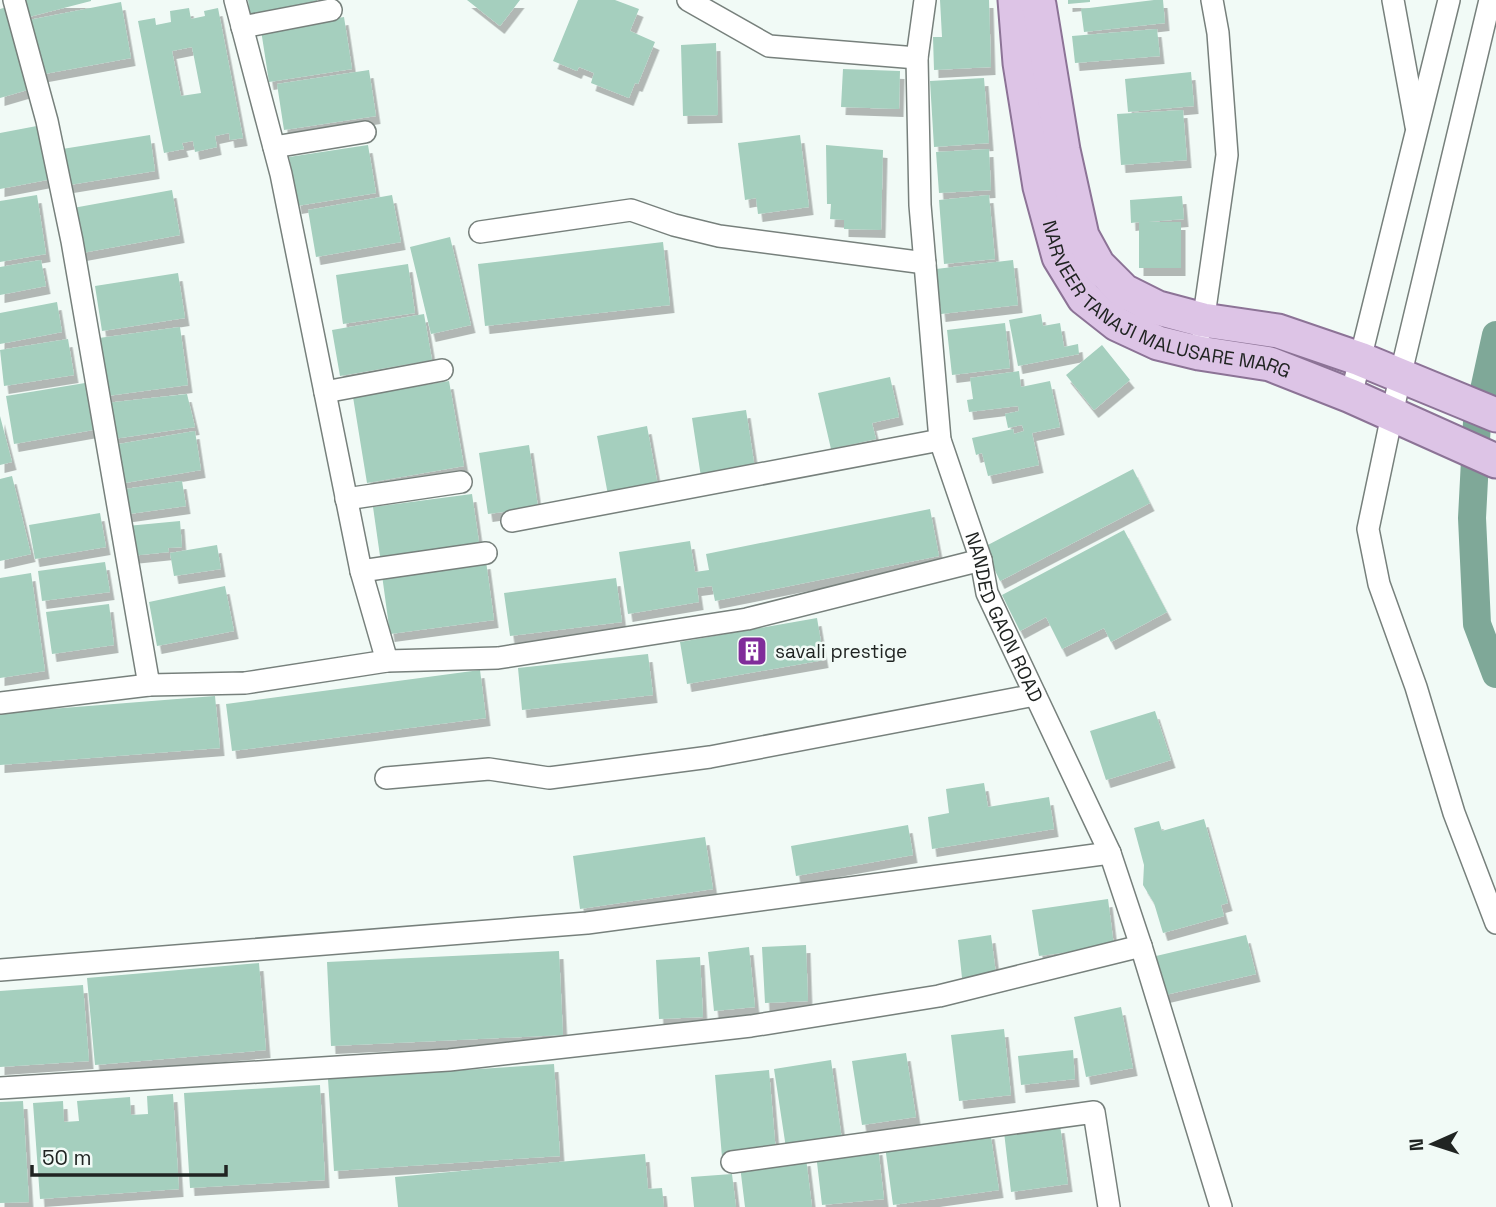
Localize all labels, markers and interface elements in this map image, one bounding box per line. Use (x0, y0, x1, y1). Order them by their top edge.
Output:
street label: NARVEER TANAJI MALUSARE MARG (1037, 217, 1295, 384)
street label: NANDED GAON ROAD (960, 528, 1049, 706)
building icon: savali prestige (735, 634, 769, 668)
place label: savali prestige (775, 639, 907, 664)
north arrow (1398, 1109, 1468, 1179)
scale bar (32, 1134, 226, 1178)
text: N (1404, 1138, 1429, 1152)
text: 50 m (42, 1144, 92, 1171)

